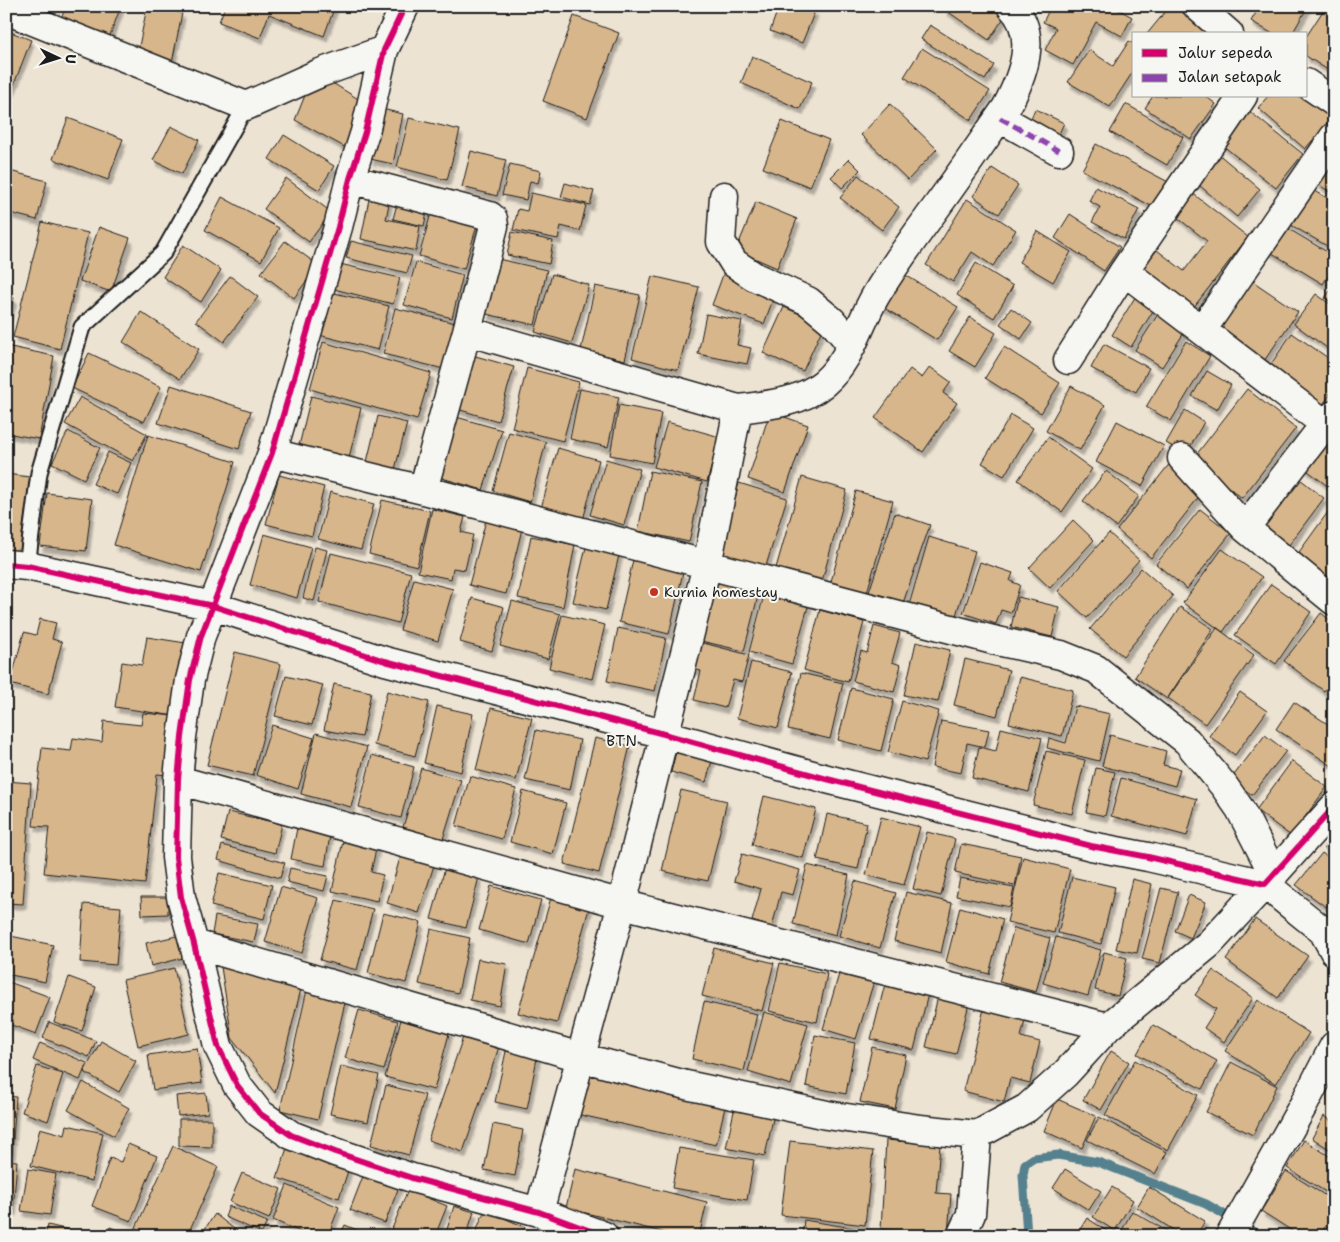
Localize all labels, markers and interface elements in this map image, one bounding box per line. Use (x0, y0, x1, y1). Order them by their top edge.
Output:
north arrow (32, 32, 82, 82)
legend (1132, 32, 1308, 98)
text: Jalur sepeda (1178, 43, 1273, 63)
text: U (62, 54, 80, 64)
text: Jalan setapak (1178, 67, 1282, 87)
place label: Kurnia homestay (664, 583, 778, 601)
marker: Kurnia homestay (648, 586, 660, 598)
district label: BTN (606, 731, 638, 751)

